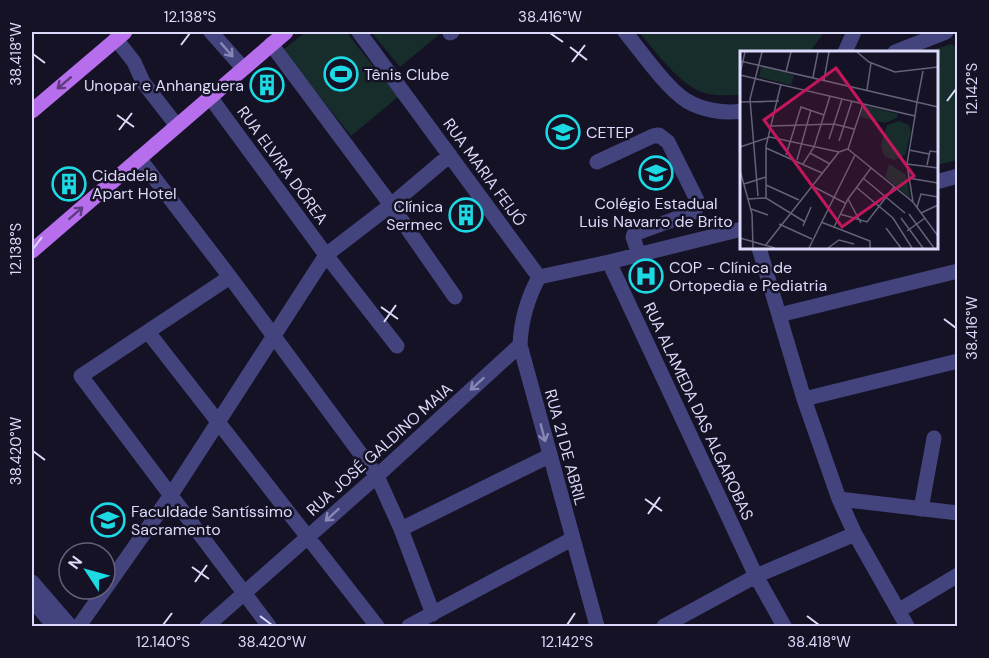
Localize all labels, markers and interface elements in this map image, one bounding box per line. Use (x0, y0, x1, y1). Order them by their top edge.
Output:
text: 12.138°S (164, 7, 217, 27)
text: 38.416°W (518, 7, 582, 27)
text: 38.418°W (6, 22, 26, 86)
one-way arrow (220, 42, 234, 57)
inset map (740, 51, 938, 249)
sports icon: Tênis Clube (323, 56, 359, 92)
text: 12.142°S (962, 63, 982, 115)
place label: Tênis Clube (364, 64, 449, 85)
building icon: Unopar e Anhanguera (249, 67, 285, 103)
place label: Unopar e Anhanguera (84, 75, 244, 96)
one-way arrow (57, 76, 72, 90)
street label: RUA ELVIRA DÓREA (233, 102, 333, 229)
street label: RUA MARIA FEIJÓ (438, 114, 531, 230)
school or university icon: CETEP (545, 114, 581, 150)
place label: CETEP (586, 122, 634, 143)
school or university icon: Colégio Estadual Luis Navarro de Brito (638, 155, 674, 191)
place label: Cidadela Apart Hotel (92, 165, 177, 204)
building icon: Cidadela Apart Hotel (51, 166, 87, 202)
place label: Colégio Estadual Luis Navarro de Brito (579, 193, 733, 232)
place label: Clínica Sermec (386, 196, 443, 235)
building icon: Clínica Sermec (448, 197, 484, 233)
one-way arrow (68, 206, 83, 220)
text: 12.138°S (6, 222, 26, 275)
place label: COP - Clínica de Ortopedia e Pediatria (669, 257, 827, 296)
hospital icon: COP - Clínica de Ortopedia e Pediatria (628, 258, 664, 294)
text: 38.416°W (962, 296, 982, 360)
street label: RUA ALAMEDA DAS ALGAROBAS (639, 299, 758, 524)
one-way arrow (470, 377, 485, 391)
street label: RUA JOSÉ GALDINO MAIA (302, 378, 457, 521)
street label: RUA 21 DE ABRIL (540, 387, 591, 507)
text: 38.420°W (6, 416, 26, 485)
one-way arrow (538, 424, 549, 443)
place label: Faculdade Santíssimo Sacramento (131, 501, 292, 540)
school or university icon: Faculdade Santíssimo Sacramento (90, 502, 126, 538)
one-way arrow (325, 508, 340, 522)
north arrow (57, 541, 117, 601)
text: N (63, 552, 87, 573)
text: 12.140°S (136, 632, 190, 652)
text: 38.420°W (238, 632, 307, 652)
text: 12.142°S (541, 632, 593, 652)
text: 38.418°W (787, 632, 851, 652)

